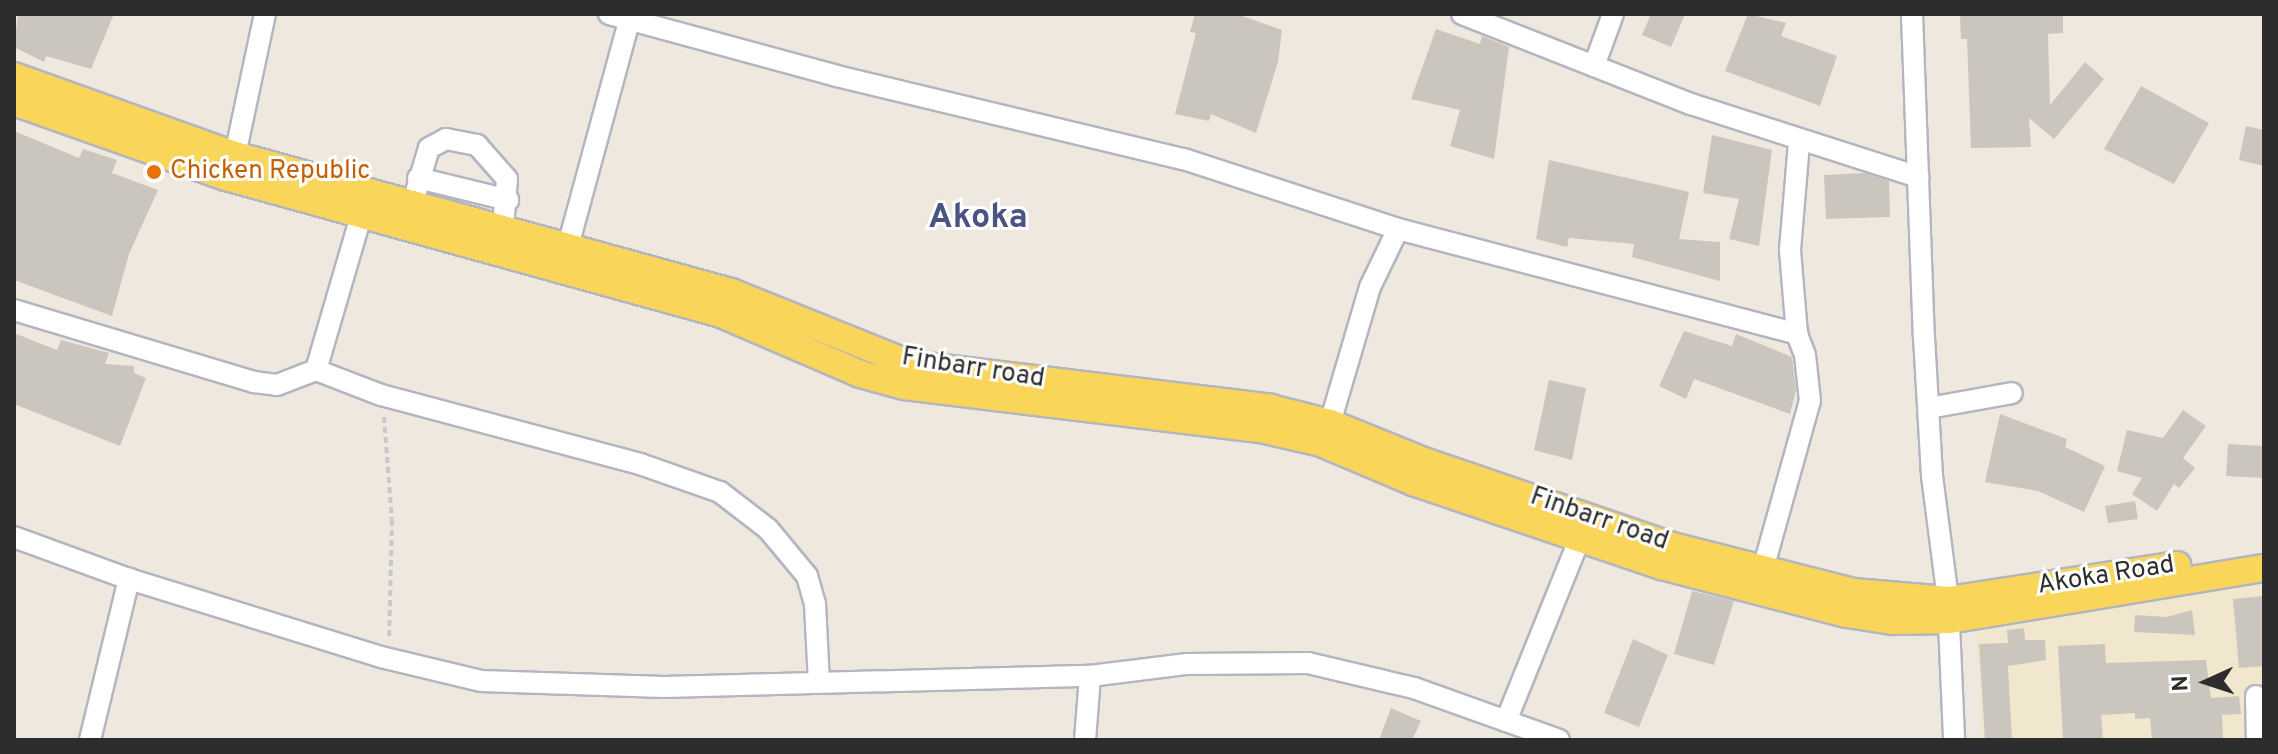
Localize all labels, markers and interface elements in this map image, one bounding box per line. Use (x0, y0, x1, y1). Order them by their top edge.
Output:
place label: Chicken Republic (170, 156, 370, 188)
marker: Chicken Republic (145, 163, 163, 181)
district label: Akoka (928, 199, 1028, 239)
street label: Finbarr road (899, 342, 1047, 396)
street label: Finbarr road (1526, 482, 1672, 558)
street label: Akoka Road (2035, 550, 2177, 602)
north arrow (2166, 642, 2246, 722)
text: N (2168, 675, 2195, 692)

